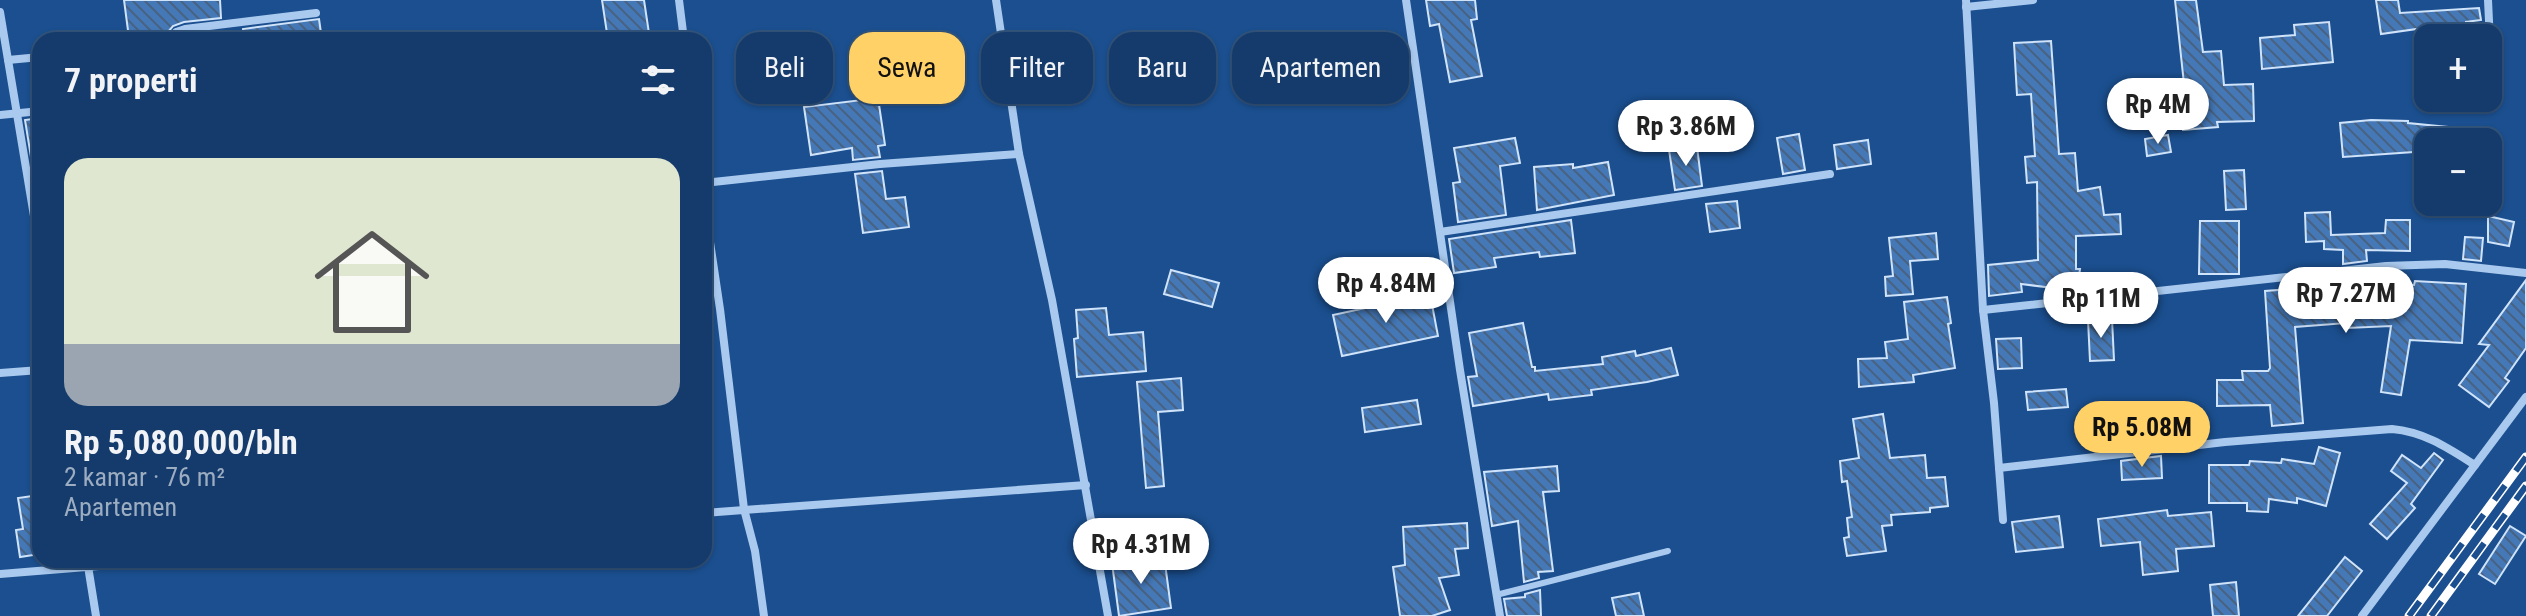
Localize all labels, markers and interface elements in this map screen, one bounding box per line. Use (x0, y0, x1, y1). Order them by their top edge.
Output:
map controls (2414, 24, 2502, 216)
button: + (2414, 24, 2502, 112)
chip: Beli (736, 32, 833, 104)
chip: Sewa (849, 32, 965, 104)
chip: Filter (981, 32, 1093, 104)
chip: Baru (1109, 32, 1216, 104)
chip: Apartemen (1232, 32, 1409, 104)
icon: filters (636, 58, 680, 102)
text: 7 properti (64, 60, 198, 100)
pin: Rp 4M (2102, 78, 2214, 146)
text: Rp 4M (2125, 89, 2191, 119)
pin: Rp 3.86M (1603, 100, 1769, 168)
text: Rp 3.86M (1636, 111, 1736, 141)
button: − (2414, 128, 2502, 216)
icon: home (300, 210, 444, 354)
pin: Rp 4.84M (1303, 257, 1469, 325)
pin: Rp 7.27M (2263, 267, 2429, 335)
text: Rp 4.84M (1336, 268, 1436, 298)
pin: Rp 11M (2036, 272, 2166, 340)
text: Rp 7.27M (2296, 278, 2396, 308)
text: Rp 11M (2061, 283, 2141, 313)
pin: Rp 5.08M (2059, 401, 2225, 469)
text: Rp 5.08M (2092, 412, 2192, 442)
text: Rp 5,080,000/bln (64, 422, 298, 462)
text: 2 kamar · 76 m² (64, 462, 225, 492)
text: Apartemen (64, 492, 177, 522)
pin: Rp 4.31M (1058, 518, 1224, 586)
text: Rp 4.31M (1091, 529, 1191, 559)

